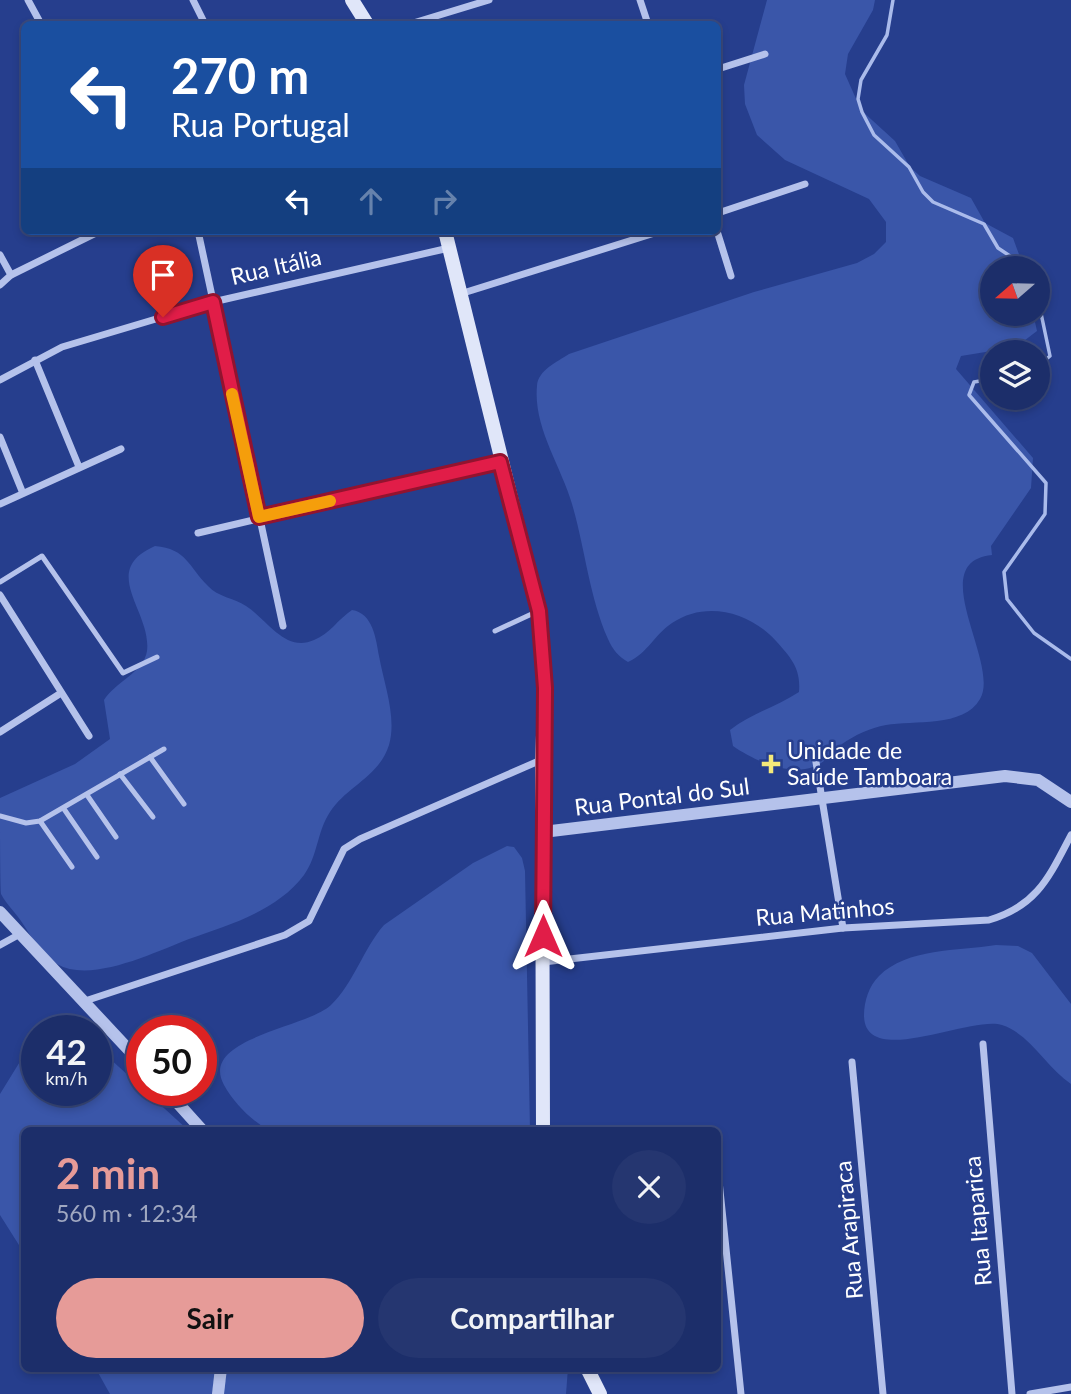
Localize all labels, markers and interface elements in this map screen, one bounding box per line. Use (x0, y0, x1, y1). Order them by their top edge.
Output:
text: 270 m (171, 46, 309, 104)
icon: left (56, 49, 147, 140)
text: Rua Portugal (171, 105, 350, 144)
icon: left (279, 182, 317, 220)
icon: ahead (352, 182, 390, 220)
icon: right (425, 182, 463, 220)
street label: Rua Itália (228, 242, 324, 290)
pin (133, 245, 193, 317)
icon: arrive (144, 256, 182, 294)
north arrow (980, 256, 1050, 326)
map controls (980, 256, 1050, 410)
button: layers (980, 340, 1050, 410)
place label: Unidade de Saúde Tamboara (787, 736, 952, 790)
marker: Unidade de Saúde Tamboara (761, 754, 781, 774)
street label: Rua Pontal do Sul (573, 771, 751, 821)
street label: Rua Matinhos (754, 891, 896, 931)
position arrow (506, 899, 580, 973)
speed limit sign: 50 (126, 1015, 217, 1106)
text: 42 (46, 1030, 87, 1072)
text: km/h (45, 1067, 88, 1089)
text: 2 min (56, 1148, 160, 1198)
button: close (612, 1150, 686, 1224)
street label: Rua Itaparica (957, 1155, 997, 1287)
street label: Rua Arapiraca (828, 1160, 868, 1300)
text: 560 m · 12:34 (56, 1199, 198, 1227)
button: Sair (56, 1278, 364, 1358)
button: Compartilhar (378, 1278, 686, 1358)

